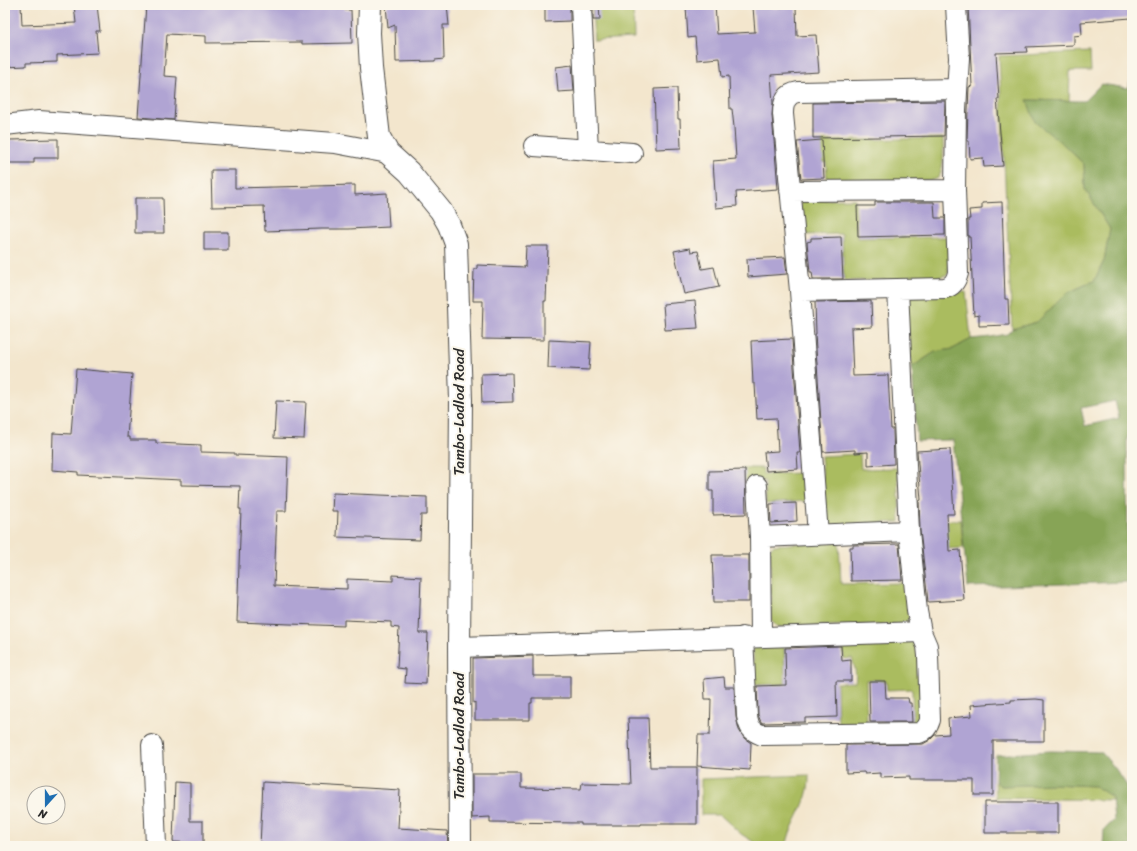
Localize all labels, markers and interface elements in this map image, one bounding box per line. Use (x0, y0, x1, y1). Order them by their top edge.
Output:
street label: Tambo-Lodlod Road (446, 348, 472, 475)
street label: Tambo-Lodlod Road (446, 672, 472, 799)
north arrow (26, 785, 66, 825)
text: N (35, 803, 50, 824)

